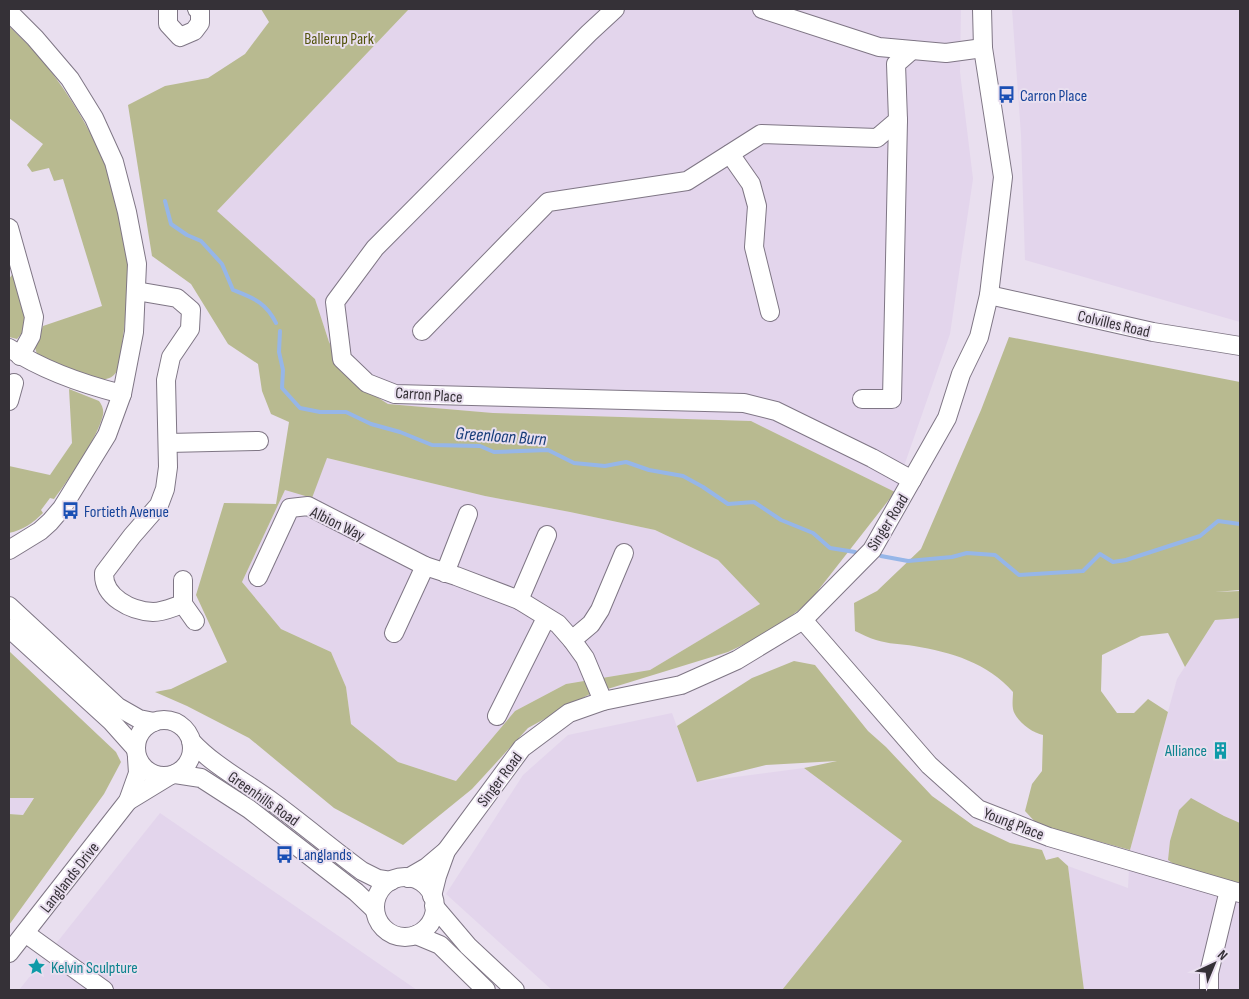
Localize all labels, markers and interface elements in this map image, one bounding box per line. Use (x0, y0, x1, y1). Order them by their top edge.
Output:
park label: Ballerup Park (304, 30, 374, 49)
bus stop icon: Carron Place (996, 85, 1016, 105)
place label: Carron Place (1020, 87, 1087, 106)
street label: Colvilles Road (1076, 307, 1152, 342)
street label: Carron Place (395, 384, 463, 407)
water label: Greenloan Burn (455, 423, 548, 450)
street label: Singer Road (863, 491, 913, 555)
bus stop icon: Fortieth Avenue (60, 501, 80, 521)
place label: Fortieth Avenue (84, 503, 169, 522)
street label: Albion Way (306, 503, 368, 546)
building icon: Alliance (1211, 740, 1231, 760)
place label: Alliance (1164, 742, 1207, 761)
street label: Singer Road (474, 749, 527, 811)
street label: Greenhills Road (224, 768, 303, 831)
street label: Young Place (980, 804, 1047, 845)
street label: Langlands Drive (37, 839, 104, 917)
bus stop icon: Langlands (274, 844, 294, 864)
place label: Langlands (298, 846, 352, 865)
north arrow (1189, 939, 1239, 989)
text: N (1214, 946, 1231, 964)
place icon: Kelvin Sculpture (27, 957, 47, 977)
place label: Kelvin Sculpture (51, 959, 138, 978)

